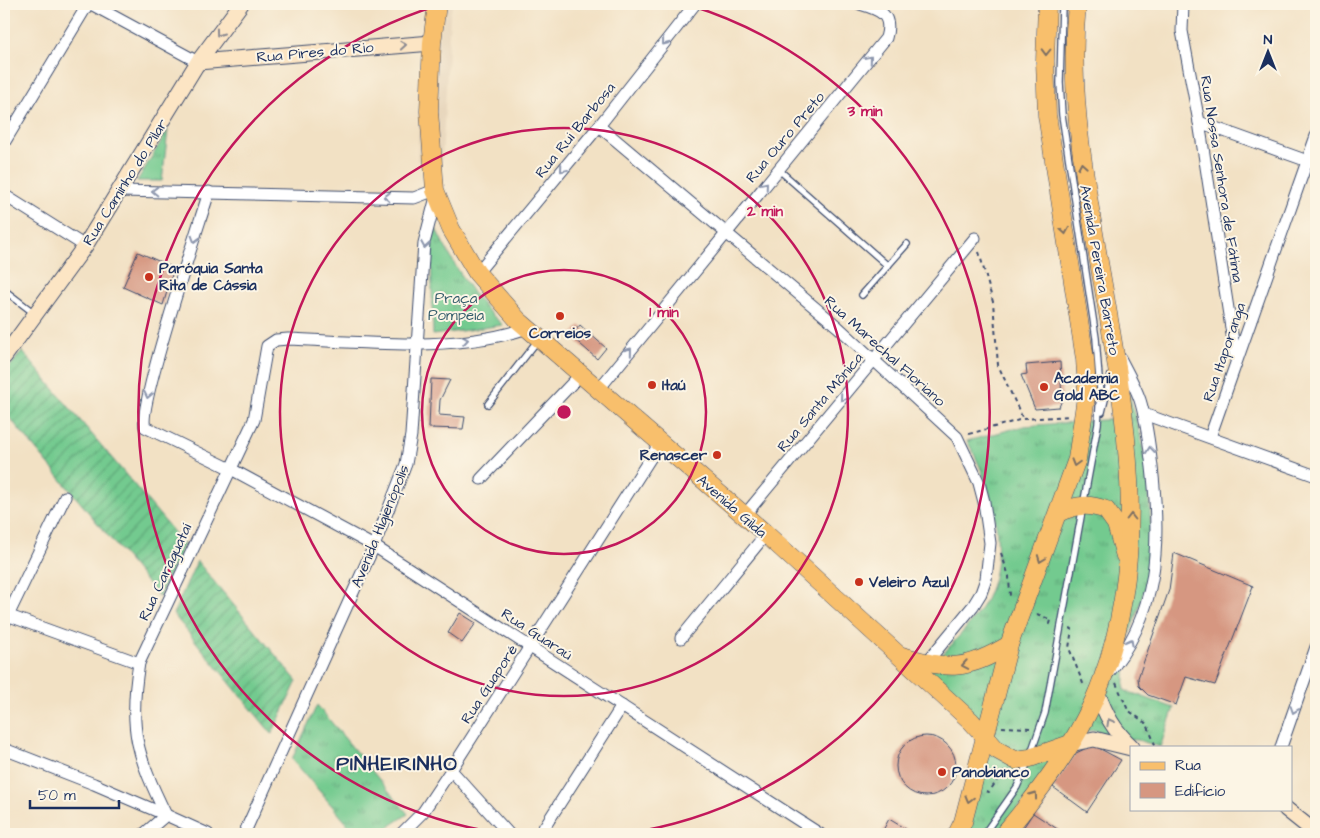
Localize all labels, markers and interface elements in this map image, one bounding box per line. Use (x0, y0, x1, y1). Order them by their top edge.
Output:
one-way arrow (216, 27, 225, 37)
north arrow (1242, 28, 1292, 78)
text: N (1264, 30, 1273, 50)
one-way arrow (662, 36, 670, 45)
street label: Rua Pires do Rio (256, 37, 375, 68)
one-way arrow (400, 40, 408, 51)
one-way arrow (1040, 49, 1051, 57)
one-way arrow (863, 56, 872, 65)
street label: Rua Nossa Senhora de Fátima (1195, 74, 1248, 284)
street label: Rua Rui Barbosa (530, 78, 621, 182)
street label: Rua Ouro Preto (741, 87, 830, 187)
text: 3 min (846, 101, 883, 122)
street label: Rua Caminho do Pilar (78, 115, 173, 250)
one-way arrow (1078, 162, 1088, 170)
one-way arrow (560, 164, 569, 173)
one-way arrow (759, 181, 768, 190)
street label: Avenida Pereira Barreto (1074, 183, 1125, 357)
one-way arrow (150, 186, 158, 196)
one-way arrow (383, 192, 391, 203)
text: 2 min (746, 201, 784, 222)
one-way arrow (1059, 227, 1070, 235)
one-way arrow (190, 234, 200, 243)
one-way arrow (420, 240, 430, 249)
place label: Paróquia Santa Rita de Cássia (159, 258, 263, 296)
marker: Paróquia Santa Rita de Cássia (143, 271, 155, 283)
park label: Praça Pompeia (428, 288, 484, 326)
street label: Rua Marechal Floriano (819, 291, 950, 412)
street label: Rua Itaporanga (1198, 299, 1252, 405)
text: 1 min (649, 302, 679, 323)
marker: Correios (554, 310, 566, 322)
place label: Correios (529, 323, 591, 344)
one-way arrow (461, 335, 469, 346)
one-way arrow (624, 348, 633, 357)
street label: Rua Santa Mônica (772, 348, 869, 457)
place label: Academia Gold ABC (1054, 368, 1120, 406)
place label: Itaú (662, 375, 686, 396)
marker: Itaú (646, 379, 658, 391)
marker: Academia Gold ABC (1038, 381, 1050, 393)
one-way arrow (144, 390, 154, 399)
one-way arrow (840, 392, 849, 401)
centre of rings (555, 403, 573, 421)
place label: Renascer (640, 445, 708, 466)
one-way arrow (1145, 445, 1156, 453)
marker: Renascer (711, 449, 723, 461)
one-way arrow (1071, 458, 1081, 467)
street label: Avenida Higienópolis (346, 461, 416, 591)
street label: Avenida Gilda (692, 470, 772, 543)
one-way arrow (1126, 513, 1136, 520)
street label: Rua Caraguataí (134, 520, 198, 625)
one-way arrow (1037, 554, 1047, 563)
place label: Veleiro Azul (868, 572, 950, 593)
marker: Veleiro Azul (853, 576, 865, 588)
street label: Rua Guaraú (497, 604, 577, 666)
one-way arrow (1124, 638, 1134, 647)
street label: Rua Guaporé (456, 640, 523, 728)
one-way arrow (961, 660, 970, 670)
one-way arrow (1290, 705, 1300, 714)
one-way arrow (1107, 718, 1117, 727)
legend (1130, 746, 1292, 810)
district label: PINHEIRINHO (336, 750, 458, 778)
text: Rua (1175, 755, 1201, 776)
place label: Panobianco (952, 762, 1029, 783)
marker: Panobianco (936, 766, 948, 778)
scale bar (30, 778, 119, 810)
text: Edifício (1175, 781, 1226, 802)
text: 50 m (38, 785, 76, 806)
one-way arrow (1028, 791, 1037, 801)
one-way arrow (964, 794, 975, 803)

